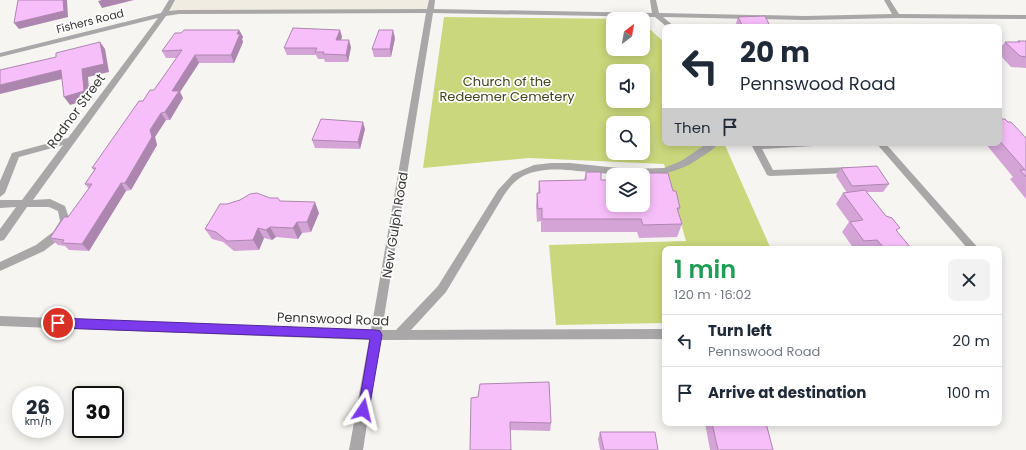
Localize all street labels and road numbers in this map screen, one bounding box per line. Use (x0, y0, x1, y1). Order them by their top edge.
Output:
street label: Fishers Road (54, 5, 126, 37)
street label: Radnor Street (42, 69, 110, 152)
street label: New Gulph Road (377, 171, 413, 279)
street label: Pennswood Road (277, 308, 389, 330)

